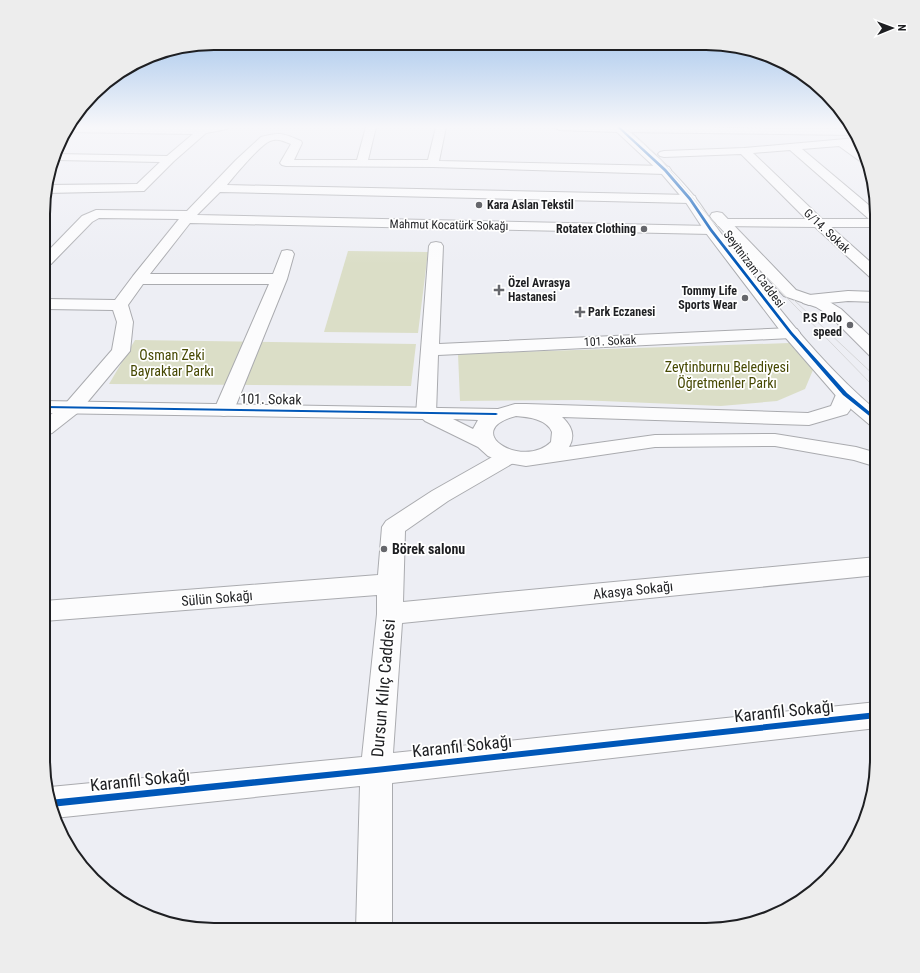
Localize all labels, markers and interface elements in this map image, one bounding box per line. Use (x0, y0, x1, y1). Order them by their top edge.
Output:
north arrow (872, 8, 912, 48)
text: N (895, 24, 908, 32)
place label: Kara Aslan Tekstil (487, 198, 574, 212)
marker: Kara Aslan Tekstil (474, 200, 484, 210)
street label: G/14. Sokak (801, 206, 853, 256)
street label: Mahmut Kocatürk Sokağı (390, 217, 508, 233)
place label: Rotatex Clothing (556, 222, 636, 236)
marker: Rotatex Clothing (639, 224, 649, 234)
street label: Seyitnizam Caddesi (720, 228, 788, 310)
place label: Özel Avrasya Hastanesi (508, 275, 571, 304)
marker: Özel Avrasya Hastanesi (493, 284, 505, 296)
place label: Tommy Life Sports Wear (678, 284, 737, 312)
marker: Tommy Life Sports Wear (740, 293, 750, 303)
place label: Park Eczanesi (588, 305, 655, 319)
marker: Park Eczanesi (575, 307, 585, 317)
place label: P.S Polo speed (803, 311, 842, 339)
marker: P.S Polo speed (845, 320, 855, 330)
street label: 101. Sokak (583, 333, 637, 349)
park label: Osman Zeki Bayraktar Parkı (130, 347, 214, 379)
park label: Zeytinburnu Belediyesi Öğretmenler Parkı (665, 359, 789, 391)
street label: 101. Sokak (240, 390, 302, 408)
place label: Börek salonu (392, 541, 465, 557)
marker: Börek salonu (379, 544, 389, 554)
street label: Akasya Sokağı (592, 578, 674, 602)
street label: Sülün Sokağı (181, 587, 253, 609)
street label: Dursun Kılıç Caddesi (367, 618, 399, 758)
street label: Karanfil Sokağı (733, 696, 835, 726)
street label: Karanfil Sokağı (411, 731, 513, 761)
street label: Karanfil Sokağı (89, 765, 191, 795)

